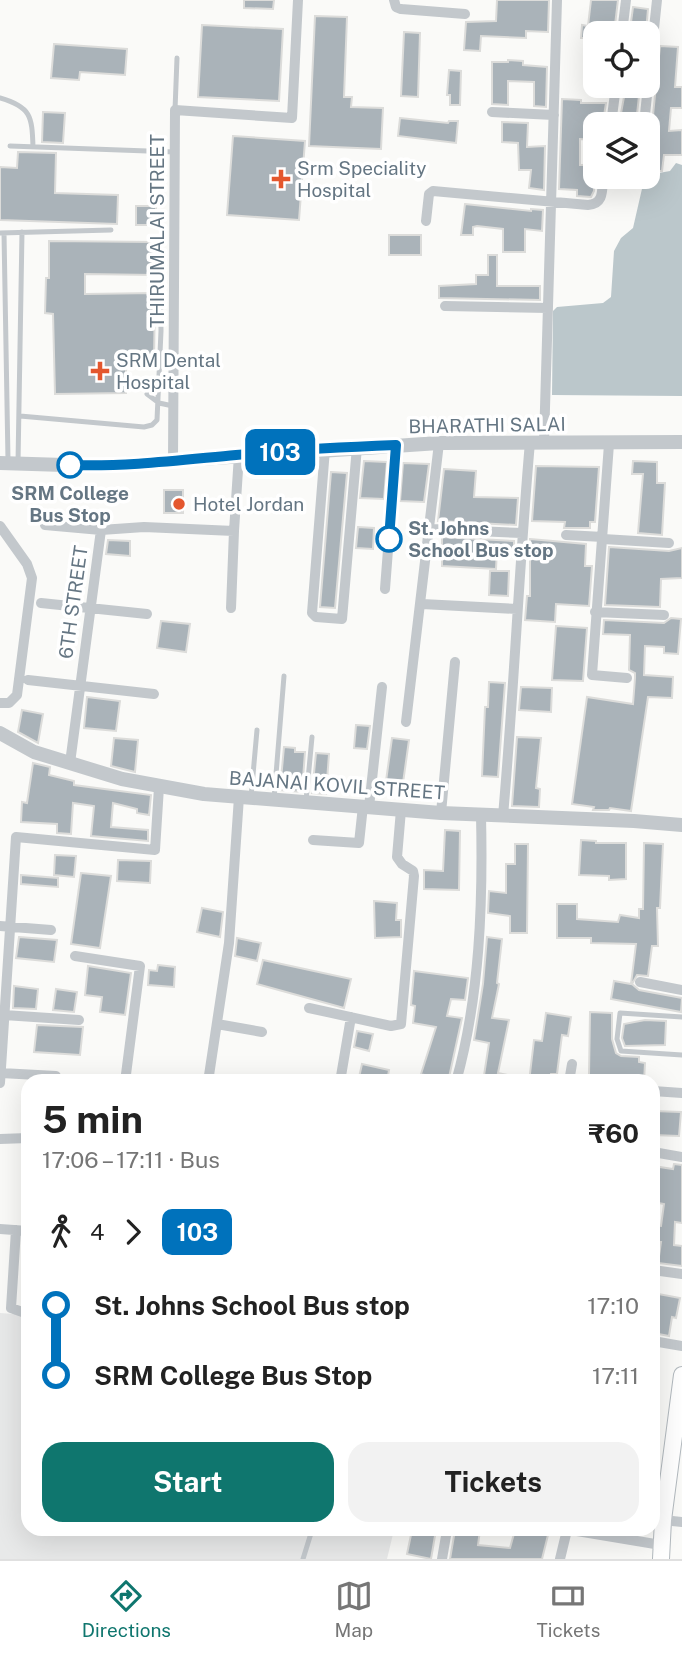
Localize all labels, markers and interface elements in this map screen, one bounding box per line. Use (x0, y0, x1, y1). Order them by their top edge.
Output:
map controls (583, 21, 660, 189)
button: locate (583, 21, 660, 98)
button: layers (583, 112, 660, 189)
street label: THIRUMALAI STREET (146, 134, 168, 328)
place label: Srm Speciality Hospital (297, 157, 426, 201)
marker: Srm Speciality Hospital (271, 169, 291, 189)
place label: SRM Dental Hospital (116, 349, 221, 393)
marker: SRM Dental Hospital (90, 361, 110, 381)
street label: BHARATHI SALAI (408, 413, 566, 437)
line badge: 103 (240, 429, 320, 475)
text: 103 (259, 438, 301, 466)
marker: SRM College Bus Stop (57, 452, 83, 478)
place label: SRM College Bus Stop (11, 482, 129, 526)
place label: Hotel Jordan (193, 493, 304, 515)
marker: Hotel Jordan (171, 496, 187, 512)
place label: St. Johns School Bus stop (408, 517, 554, 561)
marker: St. Johns School Bus stop (376, 526, 402, 552)
street label: 6TH STREET (54, 544, 92, 660)
street label: BAJANAI KOVIL STREET (228, 766, 446, 804)
text: 5 min (42, 1097, 143, 1142)
text: ₹60 (588, 1118, 639, 1149)
text: 17:06 – 17:11 · Bus (42, 1146, 220, 1173)
icon: walk (42, 1213, 80, 1251)
icon: forward (114, 1213, 152, 1251)
text: 4 (90, 1218, 104, 1245)
text: 103 (176, 1218, 218, 1246)
text: St. Johns School Bus stop (94, 1290, 410, 1321)
text: 17:10 (587, 1292, 639, 1319)
text: SRM College Bus Stop (94, 1360, 372, 1391)
text: 17:11 (592, 1362, 639, 1389)
button: Start (42, 1442, 334, 1522)
button: Tickets (348, 1442, 639, 1522)
tab: Directions (82, 1577, 171, 1641)
tab: Map (334, 1577, 373, 1641)
tab: Tickets (537, 1577, 600, 1641)

